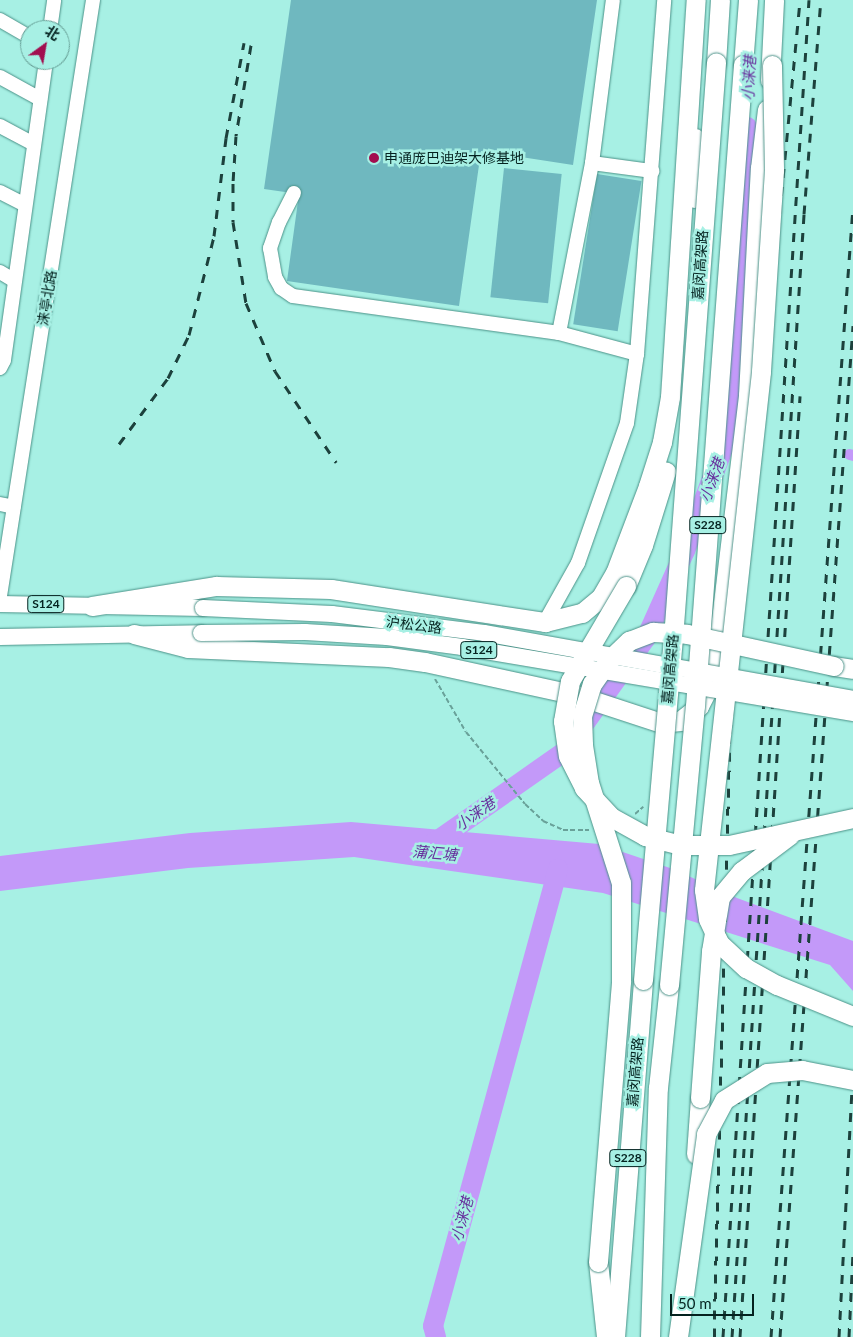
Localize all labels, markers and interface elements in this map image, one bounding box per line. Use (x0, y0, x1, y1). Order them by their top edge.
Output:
north arrow (20, 20, 70, 70)
text: 北 (42, 22, 63, 44)
water label: 小涞港 (739, 55, 759, 101)
place label: 申通庞巴迪架大修基地 (384, 150, 524, 166)
marker: 申通庞巴迪架大修基地 (368, 152, 380, 164)
street label: 嘉闵高架路 (689, 229, 711, 301)
street label: 涞亭北路 (34, 269, 60, 327)
water label: 小涞港 (696, 456, 728, 504)
road number: S228 (689, 516, 727, 534)
road number: S124 (27, 594, 65, 614)
street label: 沪松公路 (385, 613, 443, 637)
street label: 嘉闵高架路 (659, 633, 681, 705)
road number: S124 (460, 640, 498, 660)
water label: 小涞港 (451, 794, 499, 834)
water label: 蒲汇塘 (412, 842, 458, 864)
street label: 嘉闵高架路 (624, 1036, 646, 1108)
road number: S228 (609, 1148, 647, 1168)
water label: 小涞港 (447, 1195, 477, 1243)
scale bar (673, 1284, 757, 1316)
text: 50 m (678, 1294, 712, 1312)

